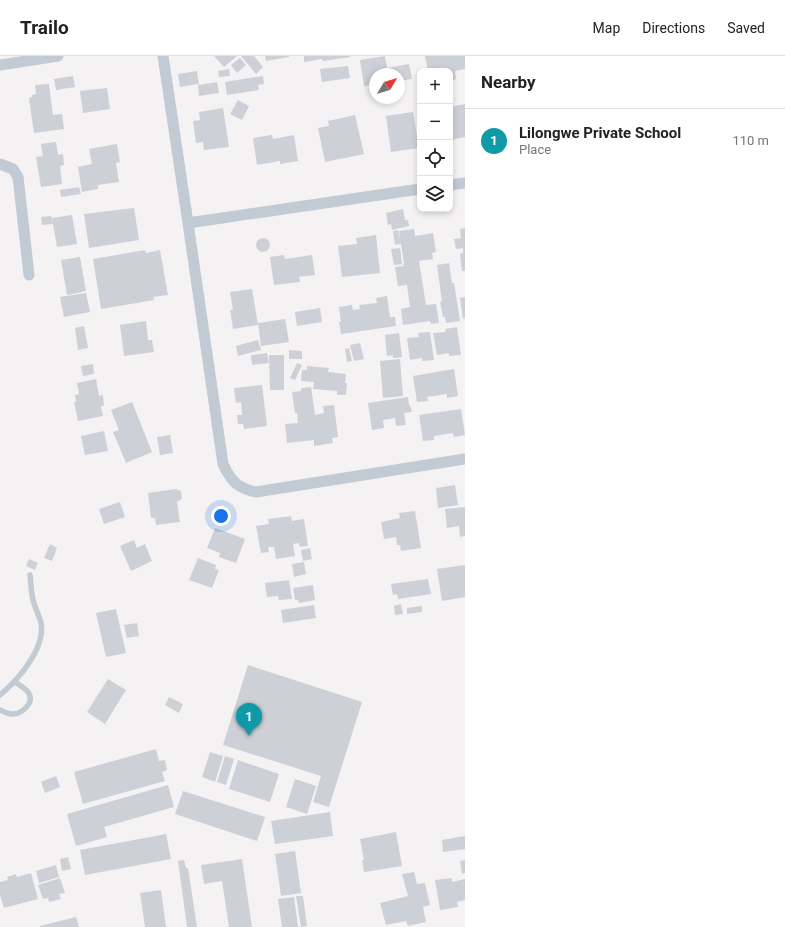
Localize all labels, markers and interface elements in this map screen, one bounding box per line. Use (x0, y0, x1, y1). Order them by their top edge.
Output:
text: Trailo (20, 16, 69, 39)
text: Map (593, 20, 620, 36)
text: Directions (642, 20, 705, 36)
text: Saved (727, 20, 765, 36)
north arrow (369, 68, 405, 104)
map controls (417, 68, 453, 212)
button: + (417, 68, 453, 104)
text: Nearby (481, 72, 536, 92)
button: − (417, 104, 453, 140)
text: Lilongwe Private School (519, 124, 681, 142)
text: 1 (490, 133, 498, 148)
text: 110 m (732, 133, 769, 148)
button: locate (417, 140, 453, 176)
text: Place (519, 142, 551, 157)
button: layers (417, 176, 453, 212)
your location (211, 506, 231, 526)
pin: 1 (236, 703, 262, 736)

